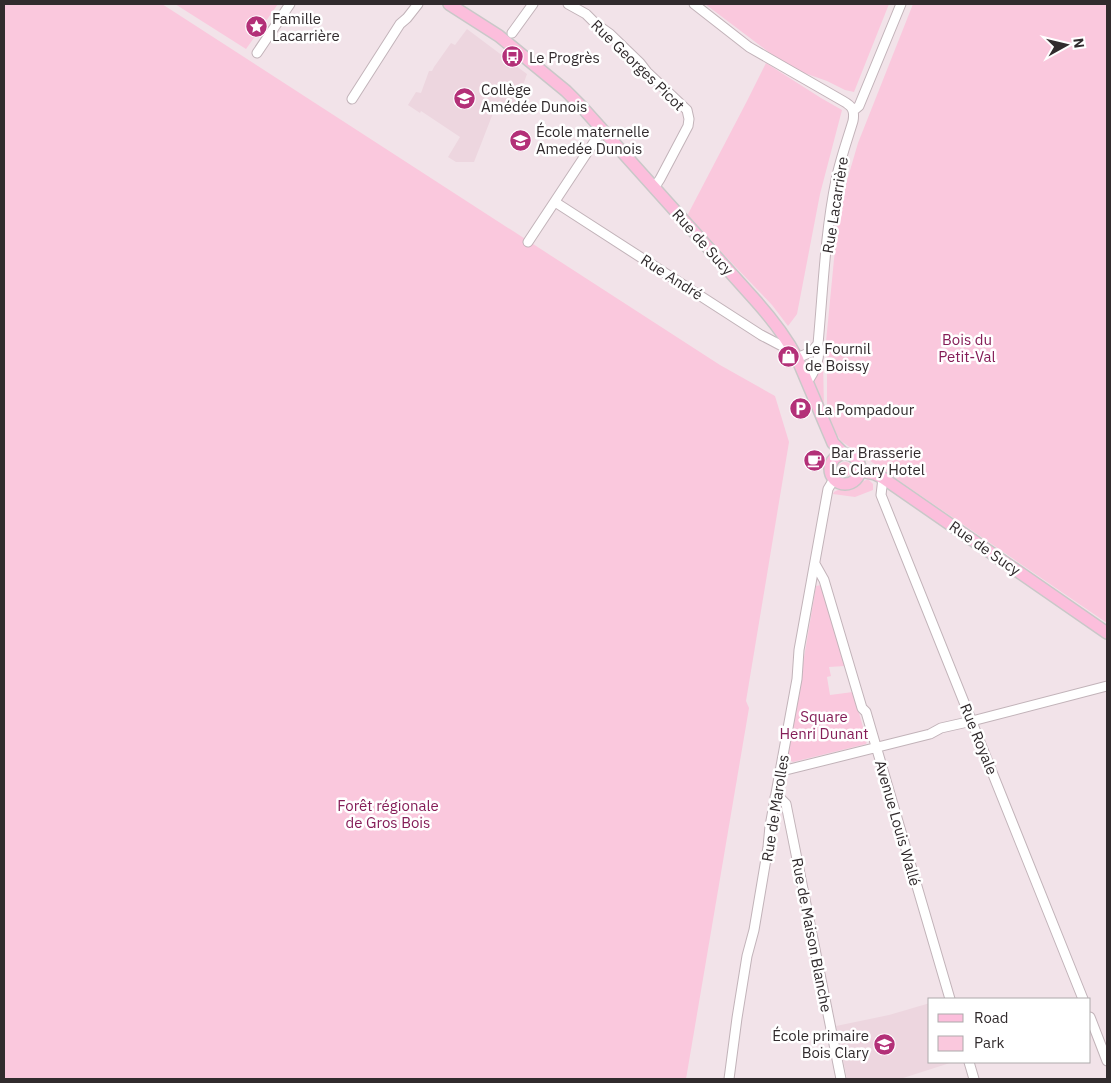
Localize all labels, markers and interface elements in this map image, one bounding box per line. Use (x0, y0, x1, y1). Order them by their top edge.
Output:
place label: Famille Lacarrière (272, 9, 340, 45)
place icon: Famille Lacarrière (244, 15, 268, 39)
street label: Rue Georges Picot (587, 15, 689, 115)
north arrow (1041, 20, 1091, 70)
text: N (1069, 37, 1088, 49)
bus stop icon: Le Progrès (501, 45, 525, 69)
place label: Le Progrès (529, 48, 600, 67)
place label: Collège Amédée Dunois (481, 80, 587, 116)
school or university icon: Collège Amédée Dunois (453, 86, 477, 110)
place label: École maternelle Amedée Dunois (536, 122, 649, 158)
school or university icon: École maternelle Amedée Dunois (508, 128, 532, 152)
street label: Rue Lacarrière (818, 155, 852, 255)
street label: Rue de Sucy (668, 205, 738, 279)
street label: Rue André (637, 250, 707, 304)
park label: Bois du Petit-Val (938, 330, 996, 366)
place label: Le Fournil de Boissy (805, 339, 871, 375)
shop icon: Le Fournil de Boissy (777, 345, 801, 369)
parking icon: La Pompadour (789, 397, 813, 421)
place label: La Pompadour (817, 400, 915, 419)
place label: Bar Brasserie Le Clary Hotel (831, 443, 925, 479)
cafe icon: Bar Brasserie Le Clary Hotel (803, 449, 827, 473)
street label: Rue de Sucy (946, 517, 1025, 580)
street label: Rue Royale (956, 701, 1002, 777)
park label: Square Henri Dunant (779, 707, 869, 743)
street label: Rue de Marolles (757, 753, 793, 863)
street label: Avenue Louis Wallé (871, 758, 925, 888)
park label: Forêt régionale de Gros Bois (337, 796, 439, 832)
street label: Rue de Maison Blanche (788, 856, 836, 1014)
legend (928, 998, 1091, 1063)
text: Road (974, 1008, 1009, 1027)
place label: École primaire Bois Clary (772, 1026, 870, 1062)
school or university icon: École primaire Bois Clary (873, 1032, 897, 1056)
text: Park (974, 1033, 1004, 1052)

